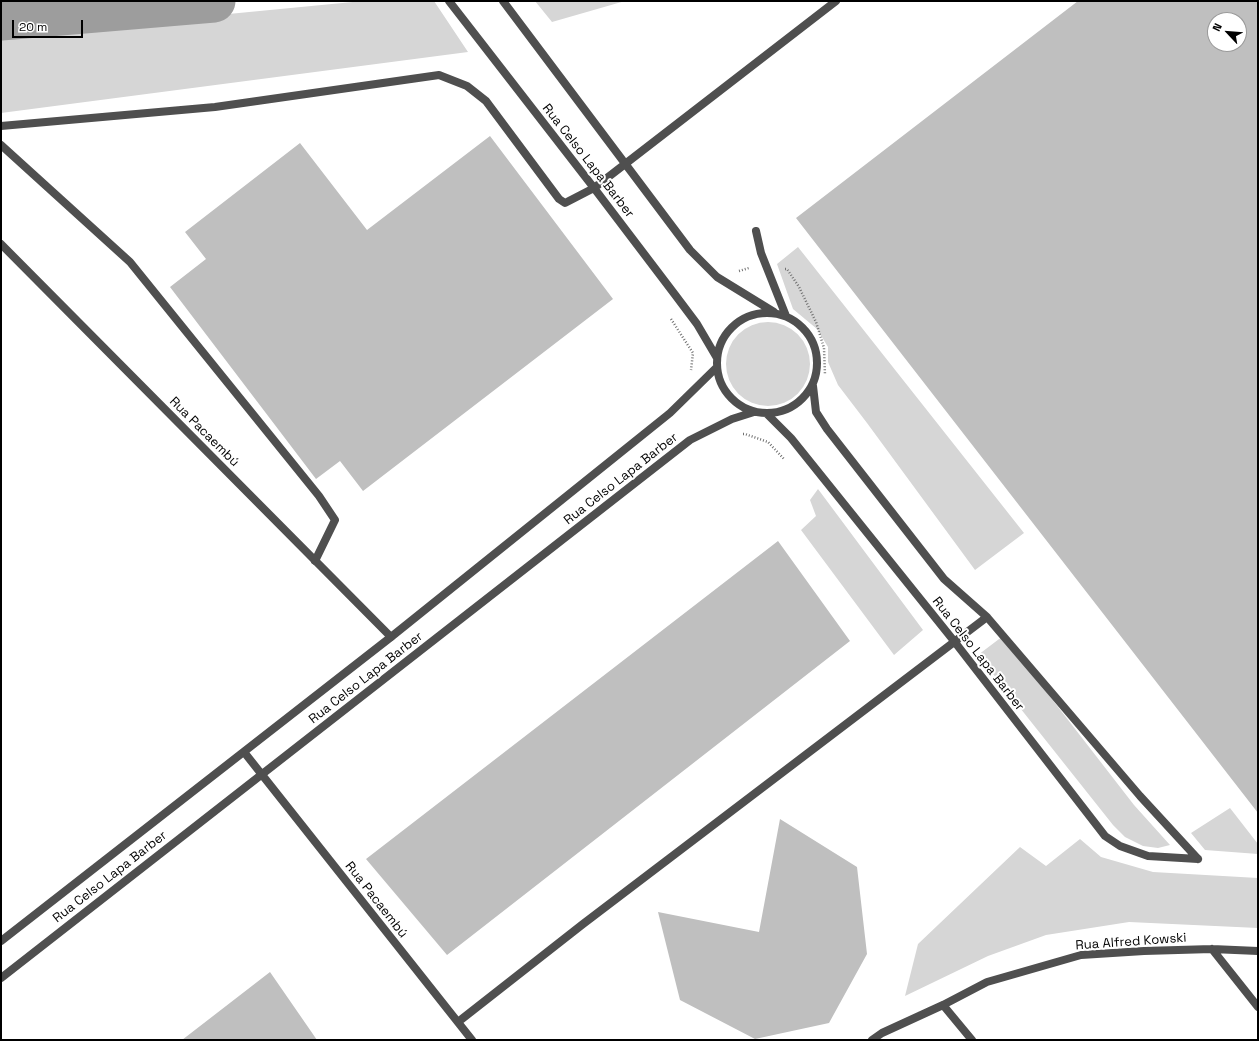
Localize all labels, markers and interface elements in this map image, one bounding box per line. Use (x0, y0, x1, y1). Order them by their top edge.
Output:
scale bar (14, 12, 85, 38)
north arrow (1207, 12, 1247, 52)
text: 20 m (19, 19, 47, 35)
text: N (1209, 21, 1225, 34)
street label: Rua Celso Lapa Barber (539, 101, 637, 221)
street label: Rua Pacaembú (166, 394, 242, 470)
street label: Rua Celso Lapa Barber (561, 430, 681, 528)
street label: Rua Celso Lapa Barber (929, 594, 1027, 714)
street label: Rua Celso Lapa Barber (306, 629, 426, 727)
street label: Rua Celso Lapa Barber (50, 828, 170, 926)
street label: Rua Pacaembú (341, 859, 411, 941)
street label: Rua Alfred Kowski (1075, 930, 1187, 954)

